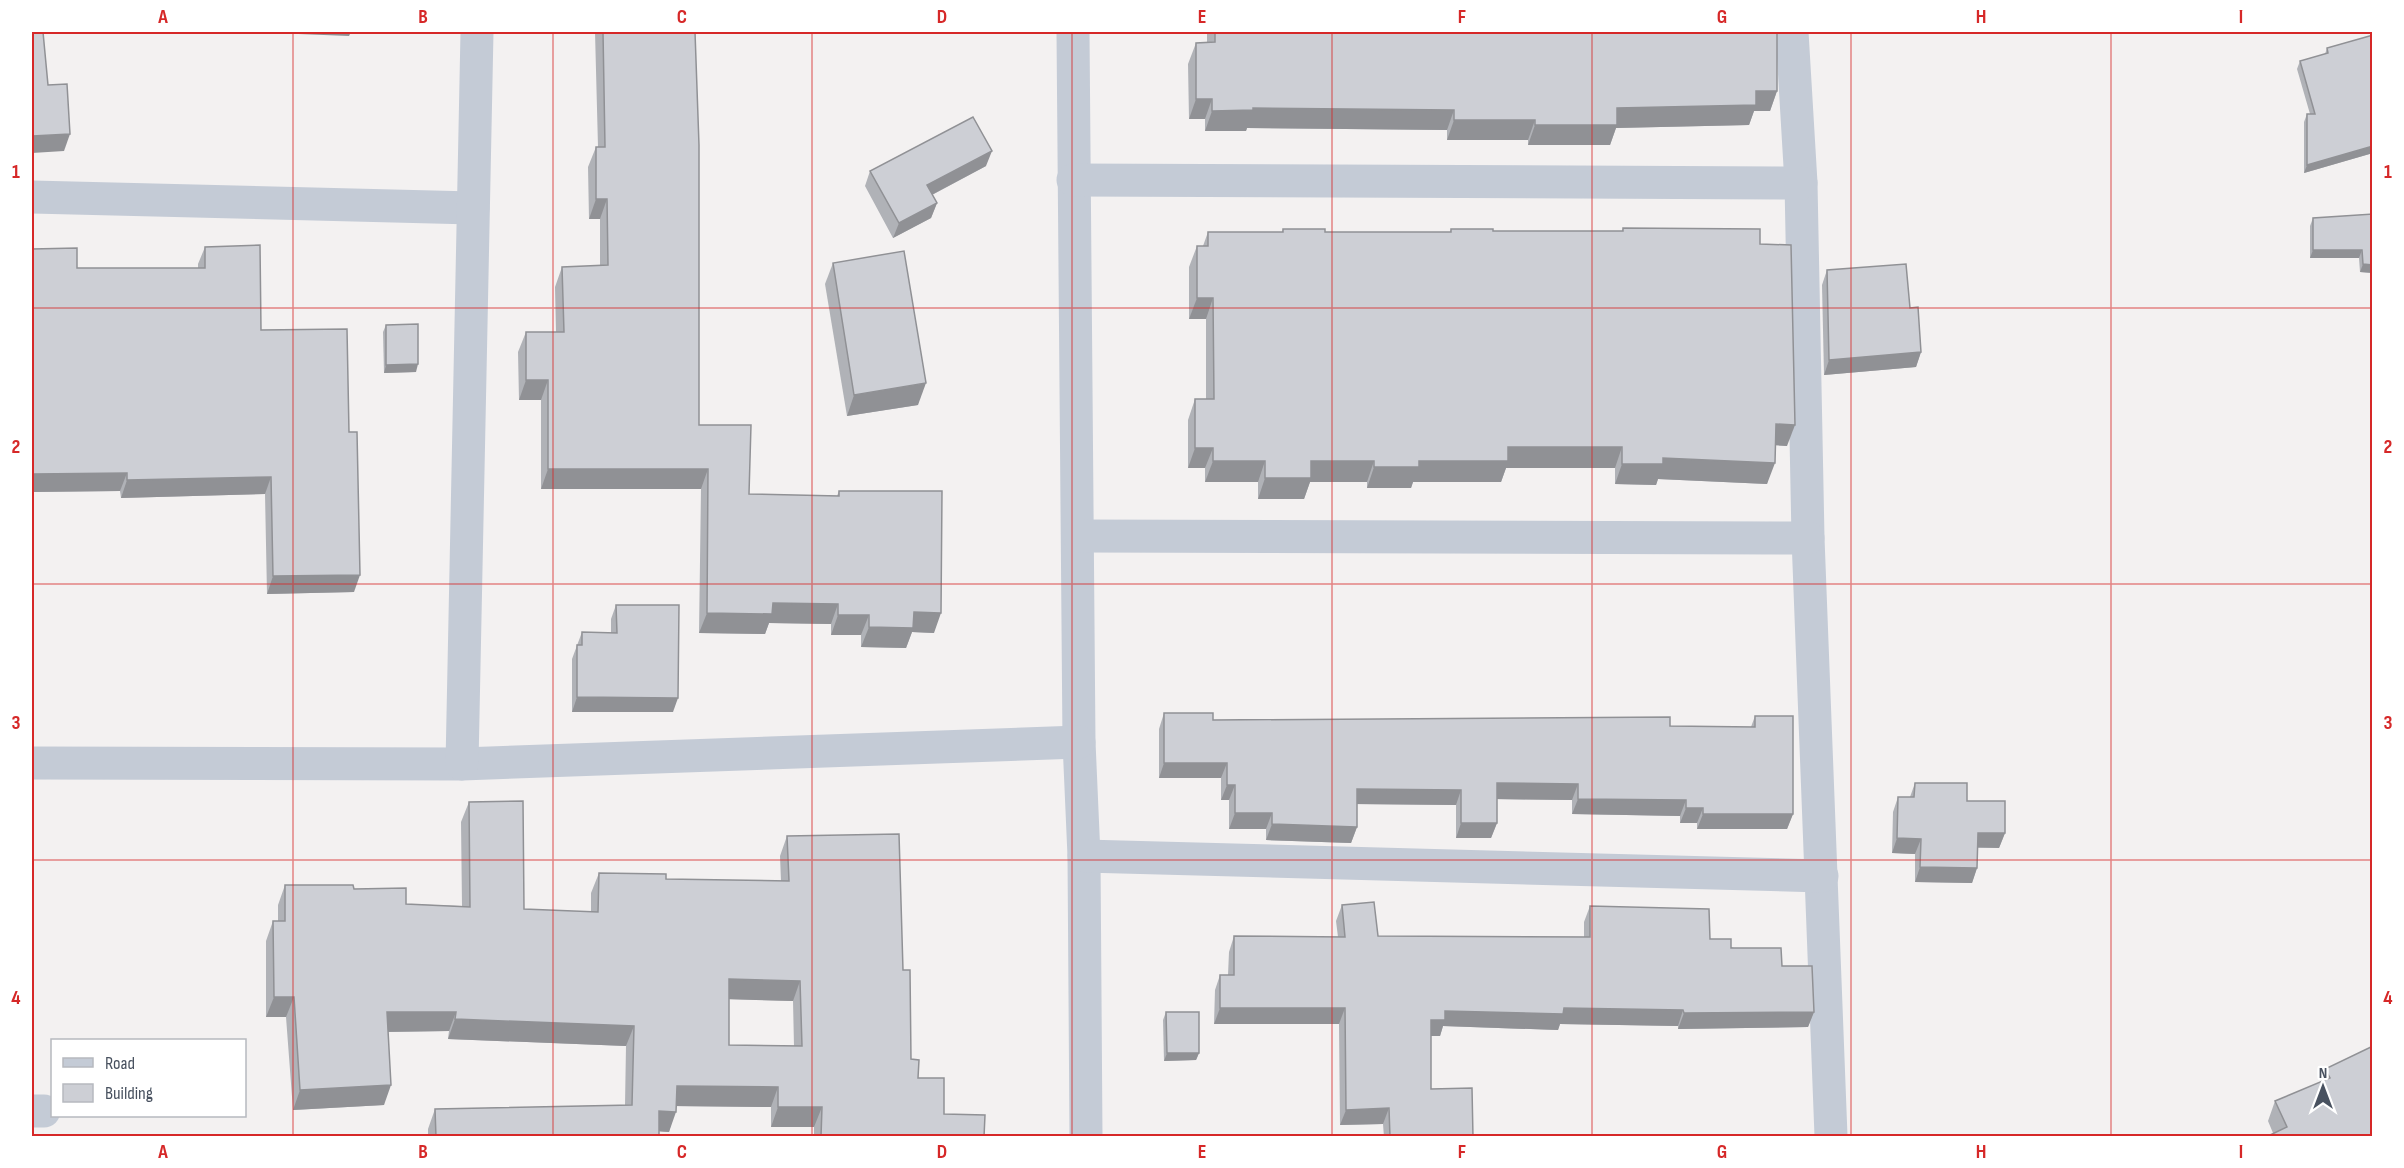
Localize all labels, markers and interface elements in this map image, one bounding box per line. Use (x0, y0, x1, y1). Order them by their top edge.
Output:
text: A (157, 5, 168, 29)
text: B (418, 5, 428, 29)
text: C (677, 5, 687, 29)
text: D (937, 5, 947, 29)
text: E (1198, 5, 1206, 29)
text: F (1458, 5, 1466, 29)
text: G (1717, 5, 1727, 29)
text: H (1976, 5, 1986, 29)
text: I (2239, 5, 2243, 29)
text: 1 (12, 160, 20, 184)
text: 1 (2384, 160, 2392, 184)
text: 2 (12, 435, 20, 459)
text: 2 (2384, 435, 2392, 459)
text: 3 (12, 711, 21, 735)
text: 3 (2384, 711, 2393, 735)
text: 4 (11, 986, 21, 1010)
text: 4 (2383, 986, 2393, 1010)
legend (51, 1039, 246, 1117)
text: Road (105, 1053, 135, 1074)
north arrow (2293, 1057, 2353, 1117)
text: N (2319, 1064, 2327, 1083)
text: Building (105, 1083, 153, 1104)
text: A (157, 1140, 168, 1164)
text: B (418, 1140, 428, 1164)
text: C (677, 1140, 687, 1164)
text: D (937, 1140, 947, 1164)
text: E (1198, 1140, 1206, 1164)
text: F (1458, 1140, 1466, 1164)
text: G (1717, 1140, 1727, 1164)
text: H (1976, 1140, 1986, 1164)
text: I (2239, 1140, 2243, 1164)

